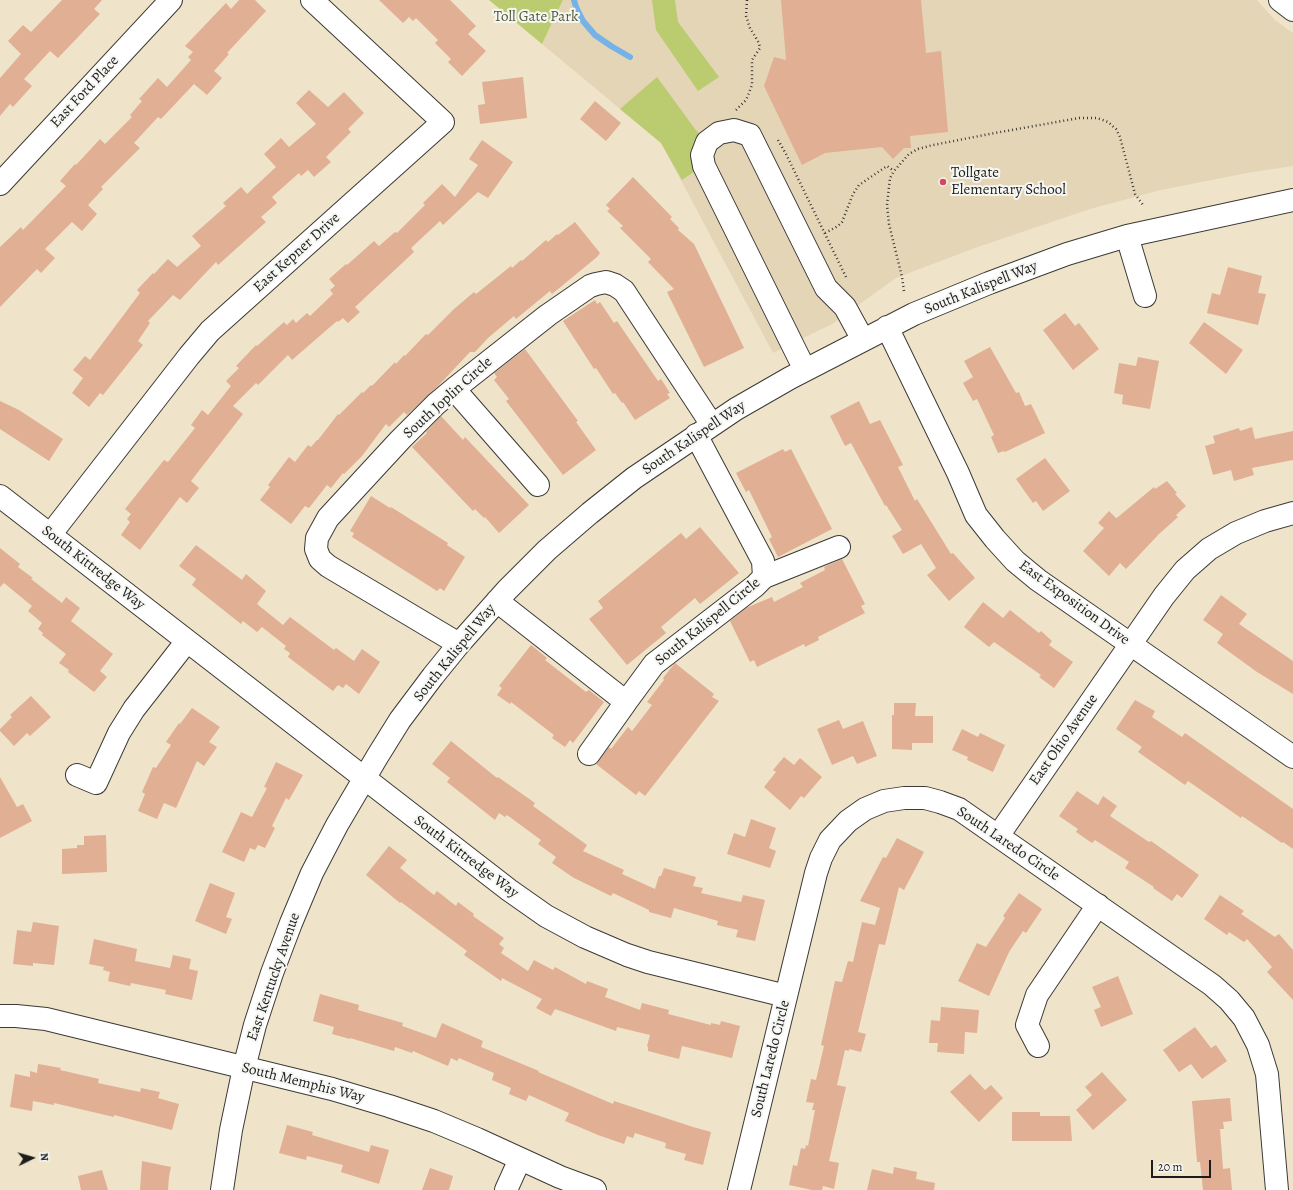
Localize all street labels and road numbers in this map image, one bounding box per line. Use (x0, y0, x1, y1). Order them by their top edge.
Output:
street label: East Ford Place (47, 52, 123, 132)
street label: East Kepner Drive (250, 209, 344, 297)
street label: South Kalispell Way (922, 257, 1040, 319)
street label: South Joplin Circle (400, 353, 496, 443)
street label: South Kalispell Way (639, 397, 749, 479)
street label: South Kittredge Way (38, 522, 148, 614)
street label: East Exposition Drive (1015, 557, 1133, 649)
street label: South Kalispell Circle (652, 574, 764, 670)
street label: South Kalispell Way (410, 601, 500, 705)
street label: East Ohio Avenue (1026, 691, 1102, 789)
street label: South Laredo Circle (953, 803, 1063, 885)
street label: South Kittredge Way (410, 812, 522, 902)
street label: East Kentucky Avenue (244, 910, 304, 1044)
street label: South Laredo Circle (748, 998, 794, 1120)
street label: South Memphis Way (240, 1059, 366, 1107)

